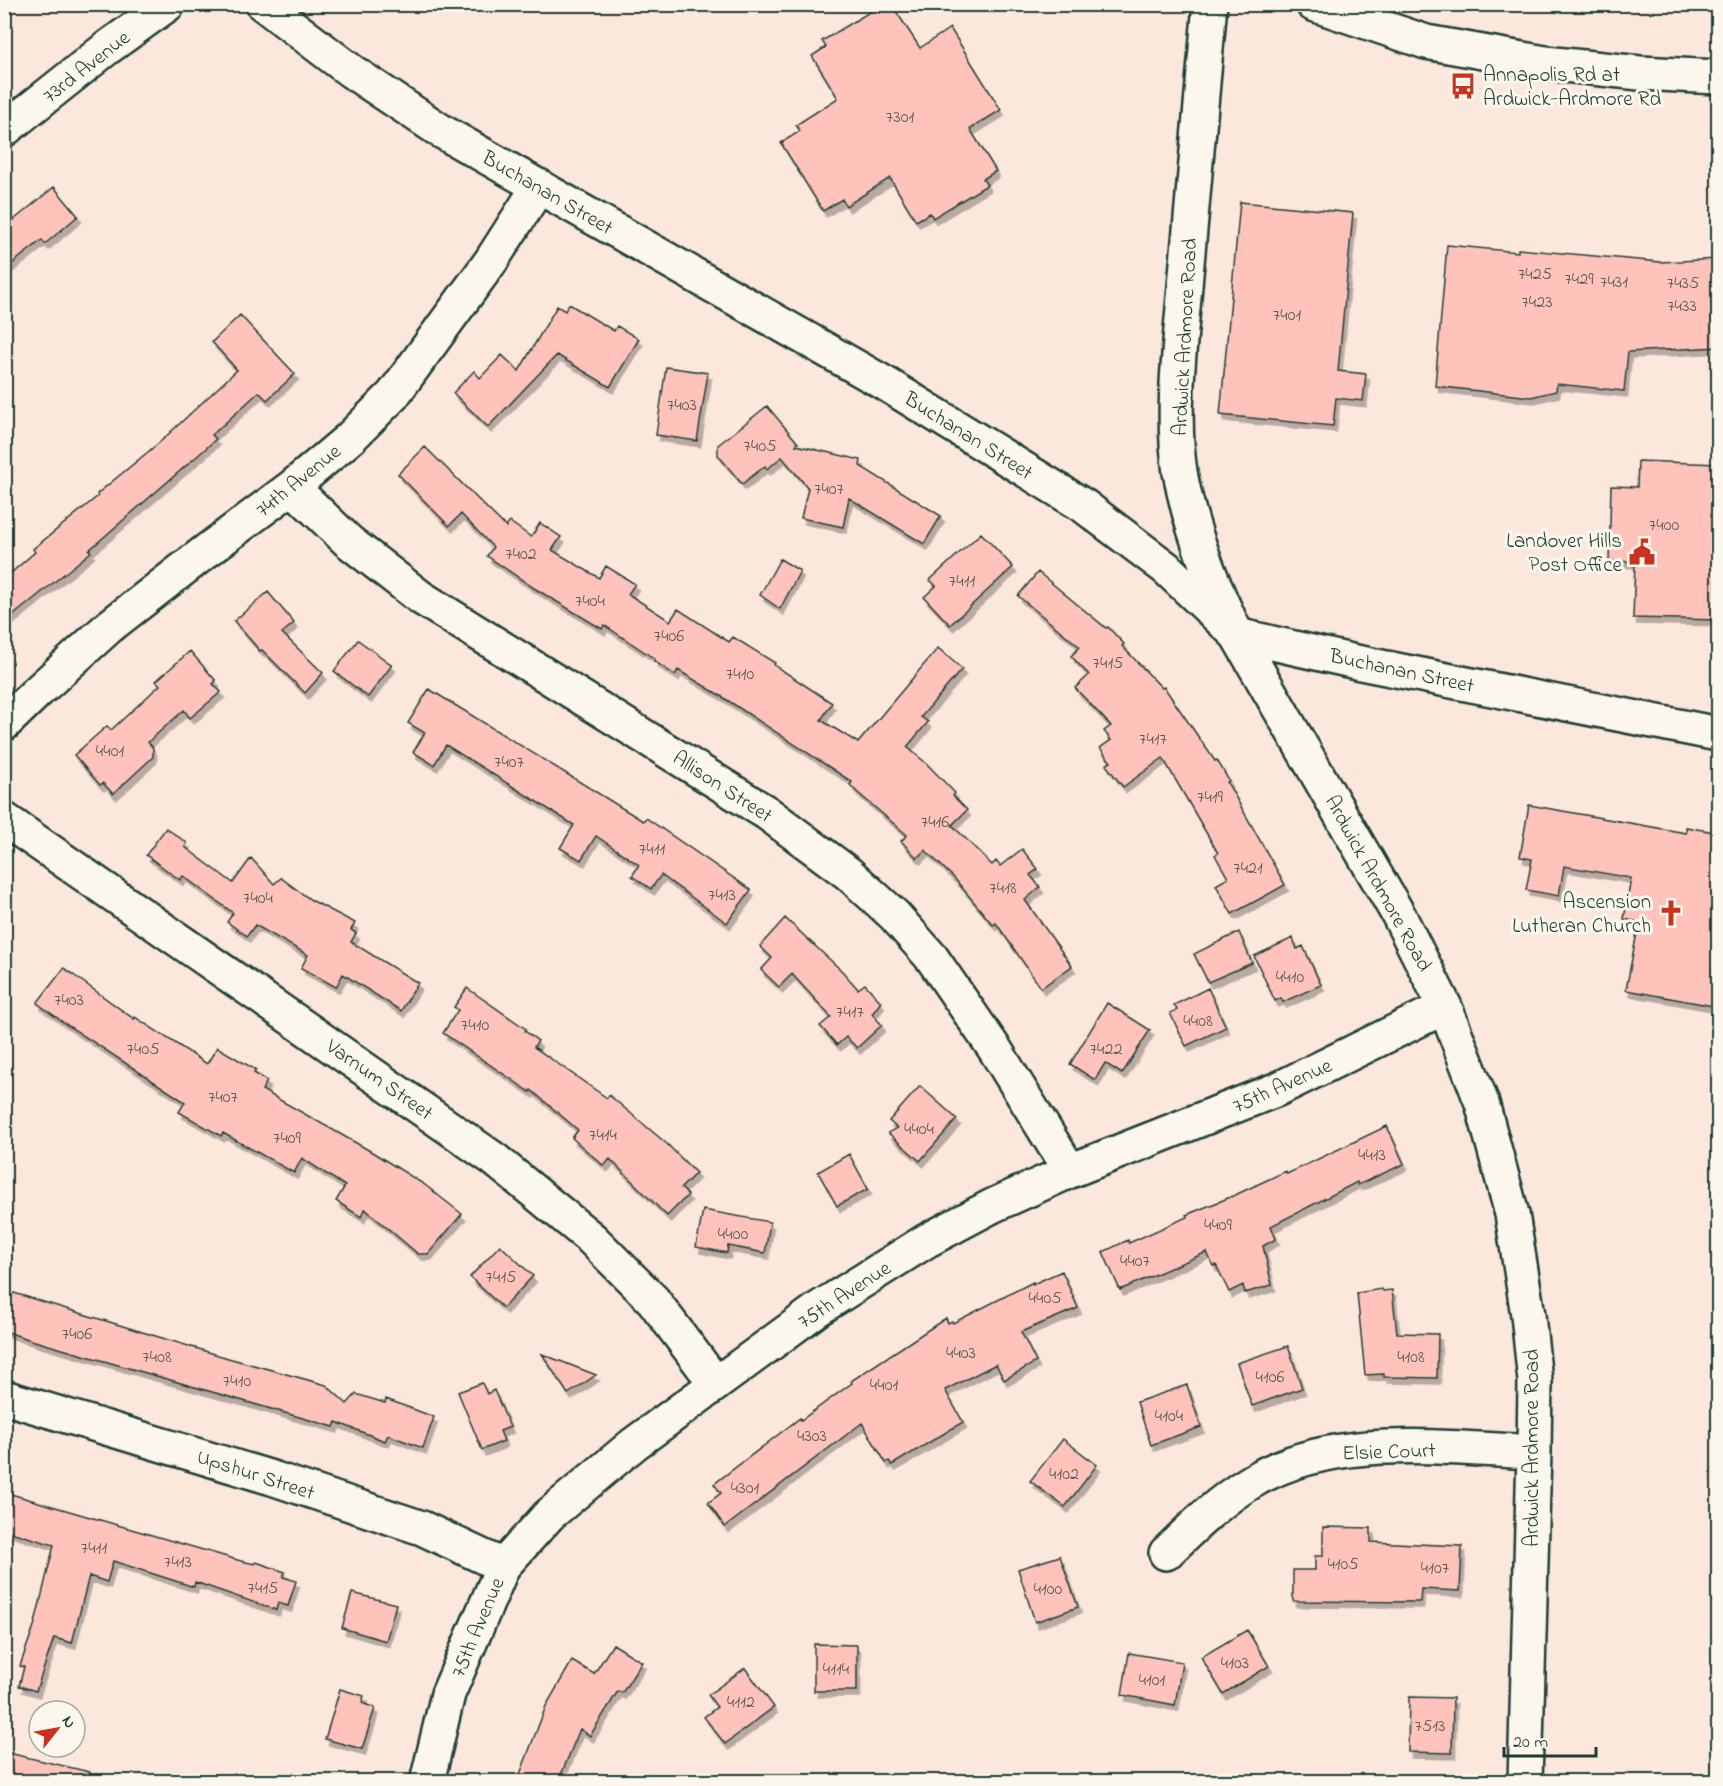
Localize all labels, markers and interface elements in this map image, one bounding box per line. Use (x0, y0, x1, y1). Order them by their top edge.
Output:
street label: 73rd Avenue (37, 23, 138, 111)
place label: Annapolis Rd at Ardwick-Ardmore Rd (1483, 61, 1661, 115)
bus stop icon: Annapolis Rd at Ardwick-Ardmore Rd (1448, 71, 1478, 101)
house number: 7301 (886, 105, 914, 131)
street label: Buchanan Street (475, 144, 618, 243)
street label: Ardwick Ardmore Road (1166, 237, 1206, 437)
house number: 7425 (1518, 262, 1552, 288)
house number: 7429 (1564, 267, 1594, 293)
house number: 7431 (1600, 270, 1628, 296)
house number: 7435 (1667, 271, 1699, 297)
house number: 7423 (1521, 290, 1553, 316)
house number: 7433 (1667, 294, 1697, 320)
house number: 7401 (1273, 303, 1301, 329)
street label: Buchanan Street (897, 385, 1038, 488)
house number: 7403 (667, 393, 697, 419)
house number: 7405 (744, 434, 776, 460)
street label: 74th Avenue (250, 437, 349, 525)
house number: 7407 (814, 477, 845, 503)
house number: 7400 (1649, 513, 1679, 539)
place label: Landover Hills Post Office (1506, 527, 1623, 581)
public building icon: Landover Hills Post Office (1627, 537, 1657, 567)
house number: 7402 (505, 542, 537, 568)
house number: 7411 (949, 569, 975, 595)
house number: 7404 (575, 589, 606, 615)
house number: 7406 (654, 624, 684, 650)
street label: Buchanan Street (1326, 642, 1477, 702)
house number: 7415 (1093, 651, 1123, 677)
house number: 7410 (726, 662, 754, 688)
house number: 7417 (1139, 727, 1168, 753)
house number: 4401 (96, 739, 124, 765)
street label: Allison Street (666, 744, 778, 831)
house number: 7407 (494, 750, 525, 776)
house number: 7419 (1197, 785, 1224, 811)
street label: Ardwick Ardmore Road (1316, 790, 1438, 978)
house number: 7416 (921, 810, 949, 836)
house number: 7411 (639, 837, 665, 863)
house number: 7421 (1233, 856, 1263, 882)
house number: 7418 (989, 876, 1017, 902)
house number: 7413 (708, 883, 736, 909)
house number: 7404 (243, 886, 274, 912)
place label: Ascension Lutheran Church (1512, 888, 1651, 942)
church icon: Ascension Lutheran Church (1656, 898, 1686, 928)
house number: 4410 (1276, 965, 1304, 991)
house number: 7403 (54, 988, 84, 1014)
house number: 7417 (836, 1000, 865, 1026)
house number: 4408 (1183, 1009, 1213, 1035)
house number: 7410 (461, 1013, 489, 1039)
street label: Varnum Street (318, 1032, 438, 1129)
house number: 7405 (127, 1037, 159, 1063)
house number: 7422 (1090, 1037, 1122, 1063)
street label: 75th Avenue (1228, 1051, 1338, 1122)
house number: 7407 (208, 1085, 239, 1111)
house number: 4404 (904, 1117, 935, 1143)
house number: 7414 (589, 1123, 618, 1149)
house number: 7409 (273, 1126, 302, 1152)
house number: 4413 (1358, 1143, 1386, 1169)
house number: 4409 (1204, 1213, 1233, 1239)
house number: 4400 (718, 1222, 748, 1248)
house number: 4407 (1120, 1249, 1151, 1275)
street label: 75th Avenue (793, 1254, 898, 1337)
house number: 7415 (486, 1265, 516, 1291)
house number: 4405 (1029, 1286, 1061, 1312)
house number: 7406 (62, 1322, 92, 1348)
house number: 4403 (946, 1341, 976, 1367)
house number: 7408 (142, 1345, 172, 1371)
house number: 4108 (1397, 1345, 1425, 1371)
street label: Ardwick Ardmore Road (1518, 1349, 1548, 1547)
house number: 4106 (1256, 1365, 1284, 1391)
house number: 7410 (223, 1369, 251, 1395)
house number: 4401 (870, 1373, 898, 1399)
house number: 4104 (1155, 1404, 1184, 1430)
house number: 4303 (797, 1424, 827, 1450)
street label: Elsie Court (1342, 1436, 1436, 1470)
street label: Upshur Street (193, 1443, 318, 1509)
house number: 4102 (1049, 1462, 1079, 1488)
house number: 4301 (731, 1476, 759, 1502)
house number: 7411 (81, 1536, 107, 1562)
house number: 7413 (164, 1550, 192, 1576)
house number: 4105 (1327, 1552, 1359, 1578)
house number: 4107 (1421, 1556, 1450, 1582)
street label: 75th Avenue (444, 1573, 514, 1682)
house number: 7415 (248, 1576, 278, 1602)
house number: 4100 (1034, 1577, 1063, 1603)
house number: 4103 (1221, 1651, 1249, 1677)
house number: 4114 (823, 1657, 850, 1683)
house number: 4101 (1139, 1668, 1166, 1694)
house number: 4112 (727, 1690, 755, 1716)
north arrow (27, 1699, 87, 1759)
text: N (55, 1711, 81, 1733)
house number: 7513 (1415, 1714, 1445, 1740)
scale bar (1504, 1720, 1596, 1758)
text: 20 m (1513, 1730, 1548, 1756)

